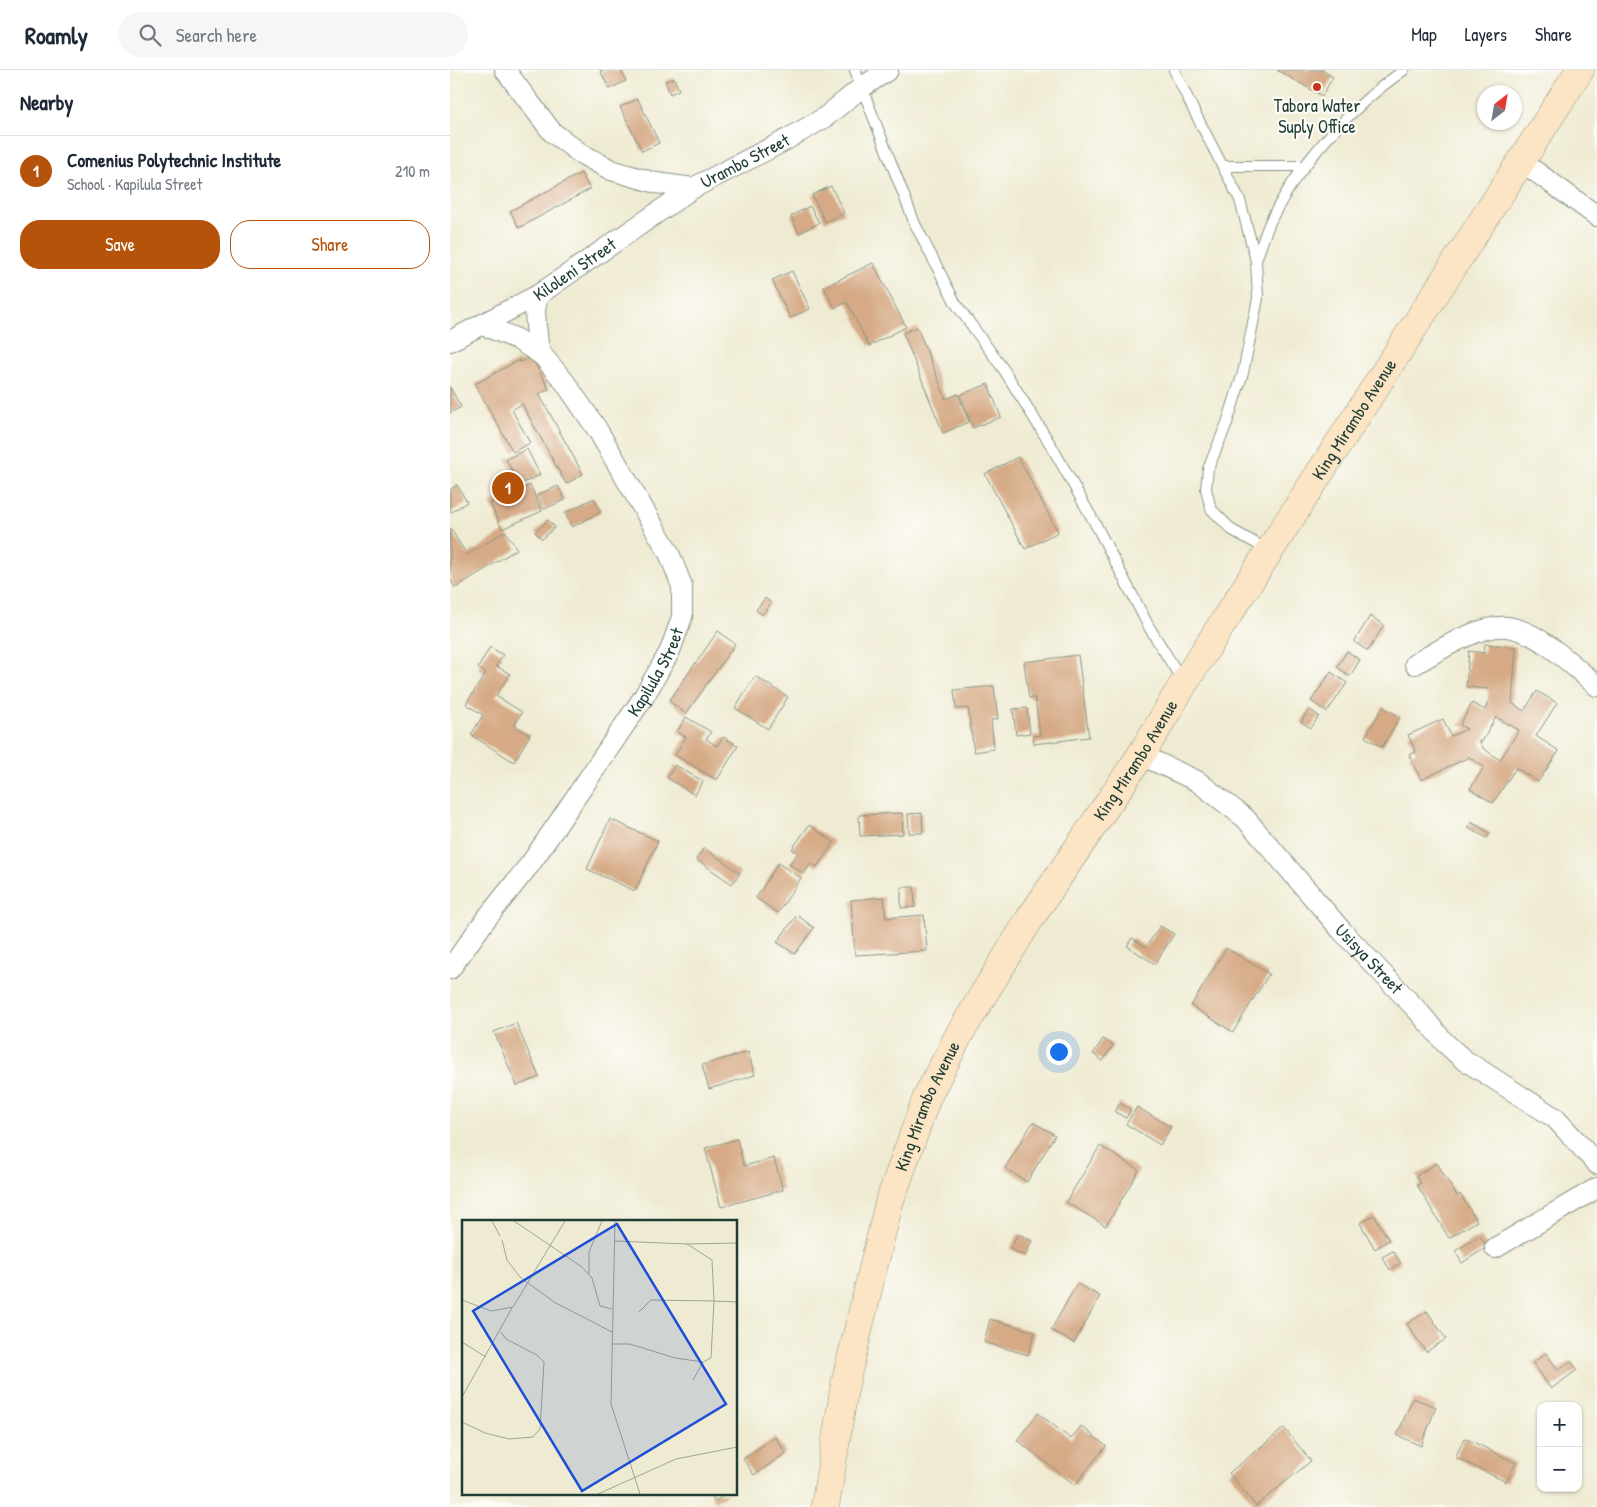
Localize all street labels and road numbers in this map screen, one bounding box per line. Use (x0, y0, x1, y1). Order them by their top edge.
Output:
street label: Urambo Street (696, 127, 795, 194)
street label: Kiloleni Street (528, 231, 622, 307)
street label: King Mirambo Avenue (1306, 354, 1402, 484)
street label: Kapilula Street (621, 623, 690, 721)
street label: King Mirambo Avenue (1087, 695, 1183, 825)
street label: Usisya Street (1329, 918, 1409, 1000)
street label: King Mirambo Avenue (888, 1037, 966, 1175)

